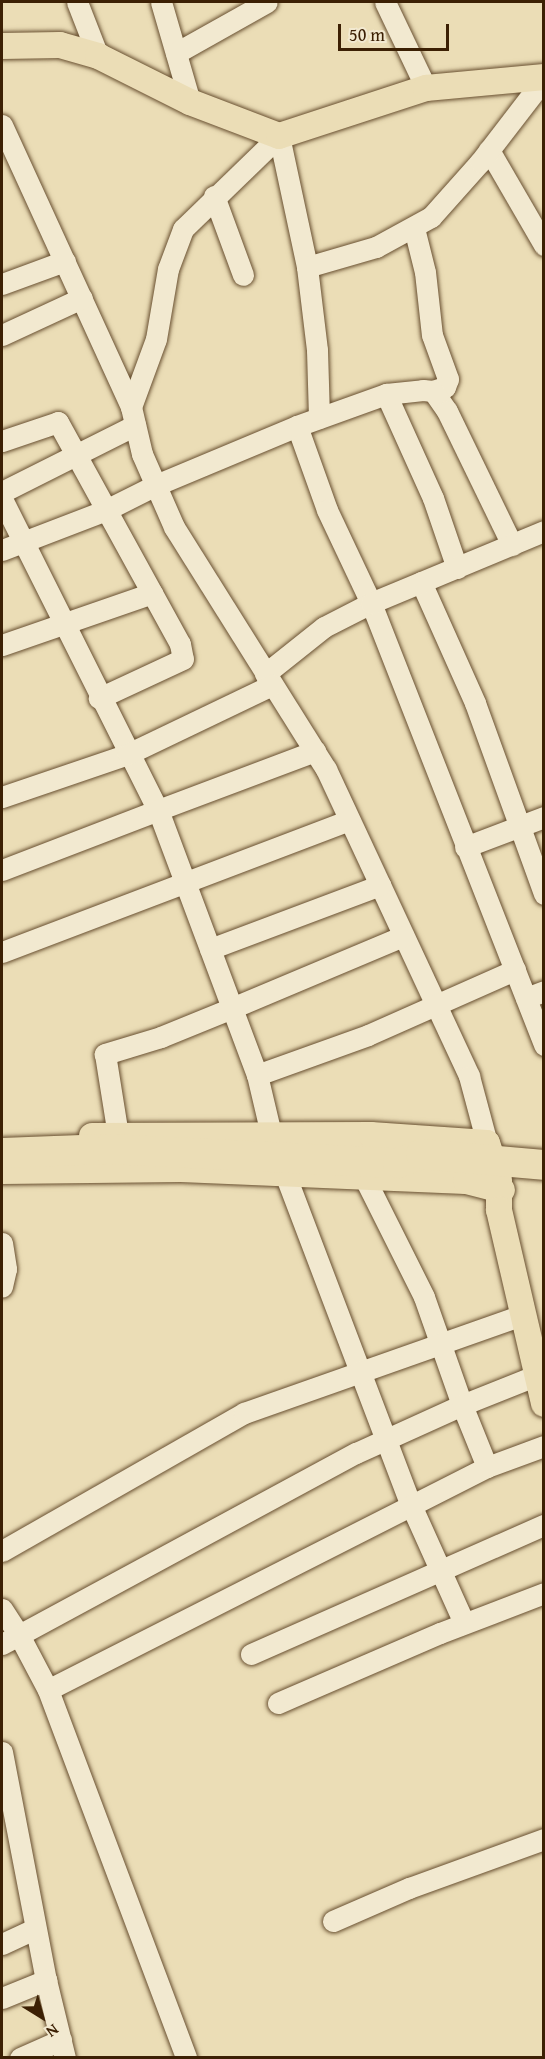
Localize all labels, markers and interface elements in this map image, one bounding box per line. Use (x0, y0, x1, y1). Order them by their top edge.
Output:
scale bar (341, 12, 452, 50)
text: 50 m (349, 21, 385, 48)
north arrow (12, 1987, 72, 2047)
text: N (41, 2019, 64, 2044)

